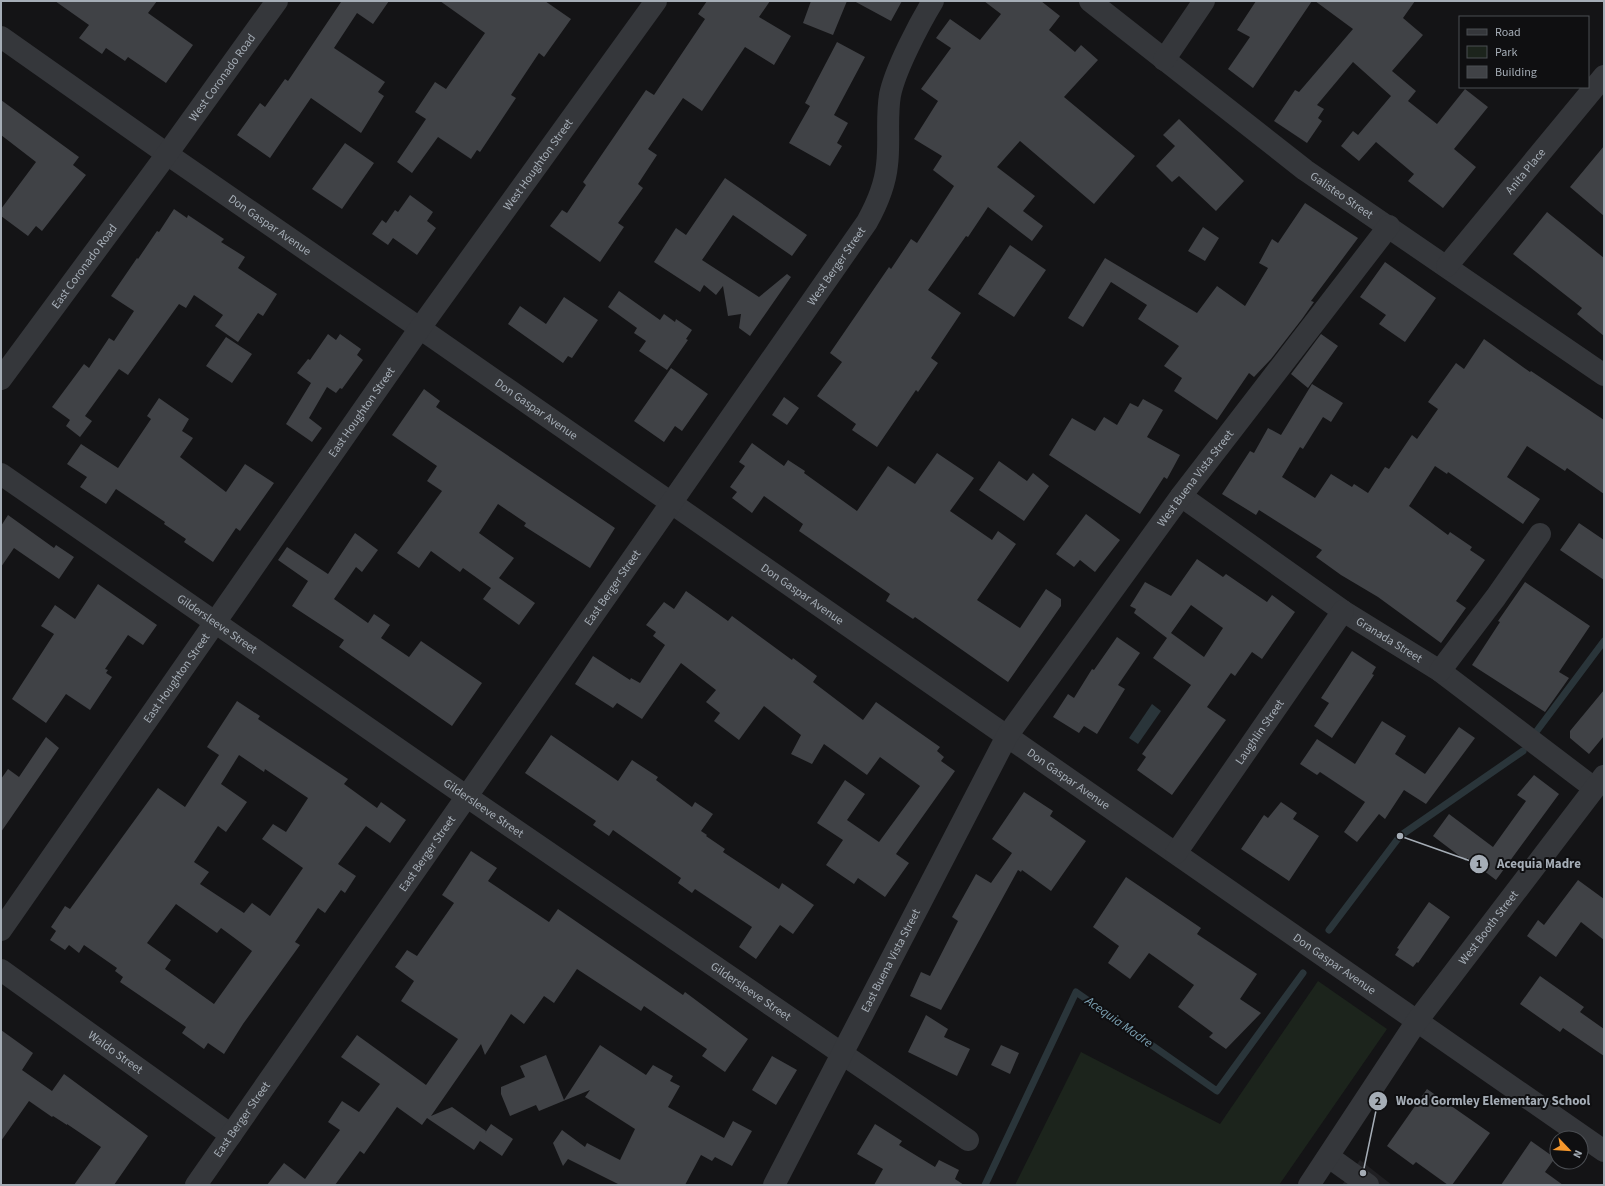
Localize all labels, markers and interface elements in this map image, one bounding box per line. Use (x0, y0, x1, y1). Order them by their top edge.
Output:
legend (1459, 16, 1589, 88)
text: Road (1495, 24, 1521, 41)
street label: West Coronado Road (185, 30, 260, 125)
text: Park (1495, 44, 1517, 61)
text: Building (1495, 64, 1537, 81)
street label: West Houghton Street (499, 115, 577, 214)
street label: Anita Place (1501, 144, 1550, 198)
street label: Galisteo Street (1307, 167, 1377, 223)
street label: Don Gaspar Avenue (225, 190, 315, 260)
street label: East Coronado Road (47, 220, 121, 312)
street label: West Berger Street (803, 223, 870, 309)
street label: East Houghton Street (324, 363, 399, 461)
street label: Don Gaspar Avenue (491, 374, 581, 444)
street label: West Buena Vista Street (1153, 426, 1237, 530)
street label: East Berger Street (580, 546, 645, 629)
street label: Don Gaspar Avenue (758, 559, 847, 629)
street label: Gildersleeve Street (174, 590, 261, 658)
street label: Granada Street (1353, 613, 1426, 667)
street label: East Houghton Street (139, 629, 214, 727)
street label: Laughlin Street (1231, 696, 1288, 768)
street label: Don Gaspar Avenue (1024, 744, 1113, 814)
street label: Gildersleeve Street (440, 774, 527, 842)
street label: East Berger Street (394, 812, 459, 895)
callout: Acequia Madre (1469, 851, 1589, 876)
text: Acequia Madre (1496, 855, 1581, 873)
text: 1 (1476, 856, 1482, 873)
street label: West Booth Street (1454, 887, 1522, 968)
street label: East Buena Vista Street (857, 906, 924, 1015)
street label: Don Gaspar Avenue (1290, 929, 1380, 999)
street label: Gildersleeve Street (707, 958, 795, 1025)
water label: Acequia Madre (1081, 992, 1156, 1052)
street label: Waldo Street (85, 1027, 147, 1078)
street label: East Berger Street (209, 1078, 274, 1161)
callout: Wood Gormley Elementary School (1368, 1088, 1599, 1113)
text: Wood Gormley Elementary School (1396, 1092, 1591, 1110)
text: 2 (1375, 1093, 1381, 1110)
north arrow (1549, 1130, 1589, 1170)
text: N (1569, 1148, 1586, 1161)

